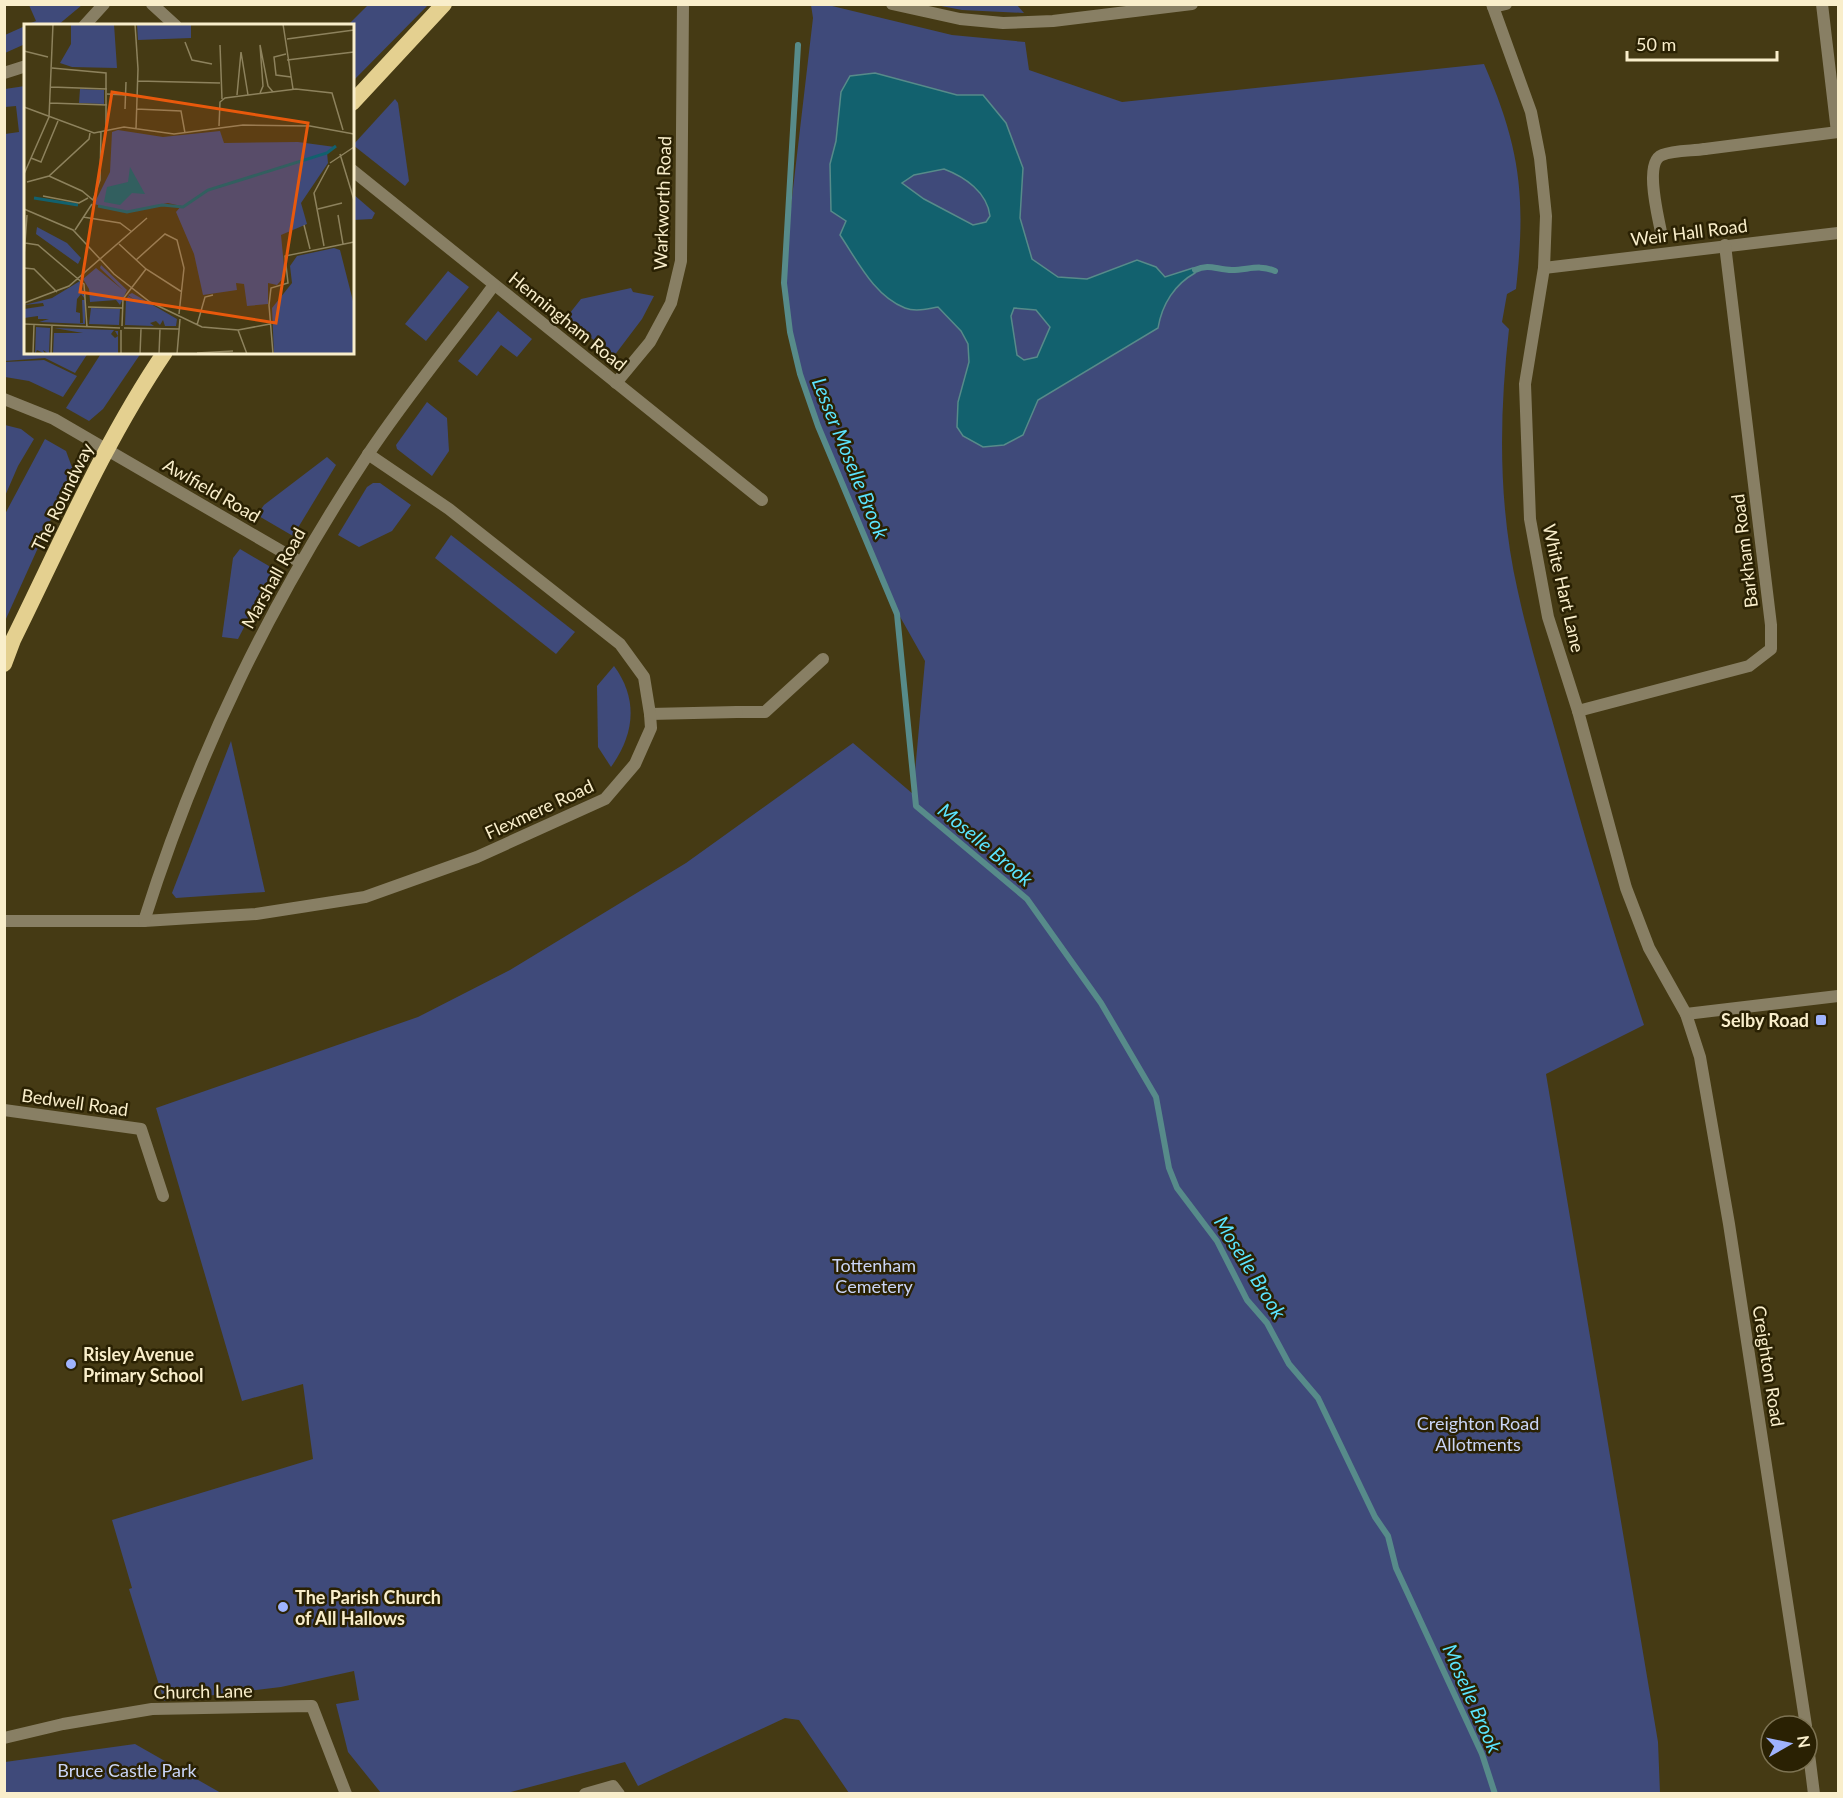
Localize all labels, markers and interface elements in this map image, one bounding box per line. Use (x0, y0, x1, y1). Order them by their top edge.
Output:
inset map (24, 24, 354, 354)
scale bar (1627, 24, 1777, 62)
text: 50 m (1636, 33, 1676, 55)
street label: Warkworth Road (649, 136, 675, 270)
street label: Weir Hall Road (1629, 214, 1749, 250)
street label: Henningham Road (505, 267, 631, 375)
water label: Lesser Moselle Brook (808, 374, 894, 543)
street label: The Roundway (26, 439, 98, 555)
street label: Awlfield Road (159, 453, 265, 527)
street label: Barkham Road (1726, 493, 1762, 609)
street label: White Hart Lane (1539, 522, 1589, 654)
street label: Marshall Road (236, 524, 310, 632)
street label: Flexmere Road (481, 774, 597, 844)
water label: Moselle Brook (934, 797, 1039, 891)
place label: Selby Road (1721, 1009, 1809, 1031)
marker: Selby Road (1814, 1013, 1828, 1027)
street label: Bedwell Road (20, 1084, 130, 1120)
water label: Moselle Brook (1210, 1211, 1292, 1323)
park label: Tottenham Cemetery (832, 1254, 916, 1297)
street label: Creighton Road (1749, 1304, 1789, 1428)
place label: Risley Avenue Primary School (83, 1343, 203, 1386)
marker: Risley Avenue Primary School (64, 1357, 78, 1371)
park label: Creighton Road Allotments (1417, 1412, 1539, 1455)
place label: The Parish Church of All Hallows (295, 1586, 441, 1629)
marker: The Parish Church of All Hallows (276, 1600, 290, 1614)
water label: Moselle Brook (1438, 1640, 1508, 1757)
street label: Church Lane (153, 1679, 253, 1703)
north arrow (1759, 1714, 1819, 1774)
text: N (1794, 1734, 1815, 1749)
park label: Bruce Castle Park (57, 1759, 198, 1781)

